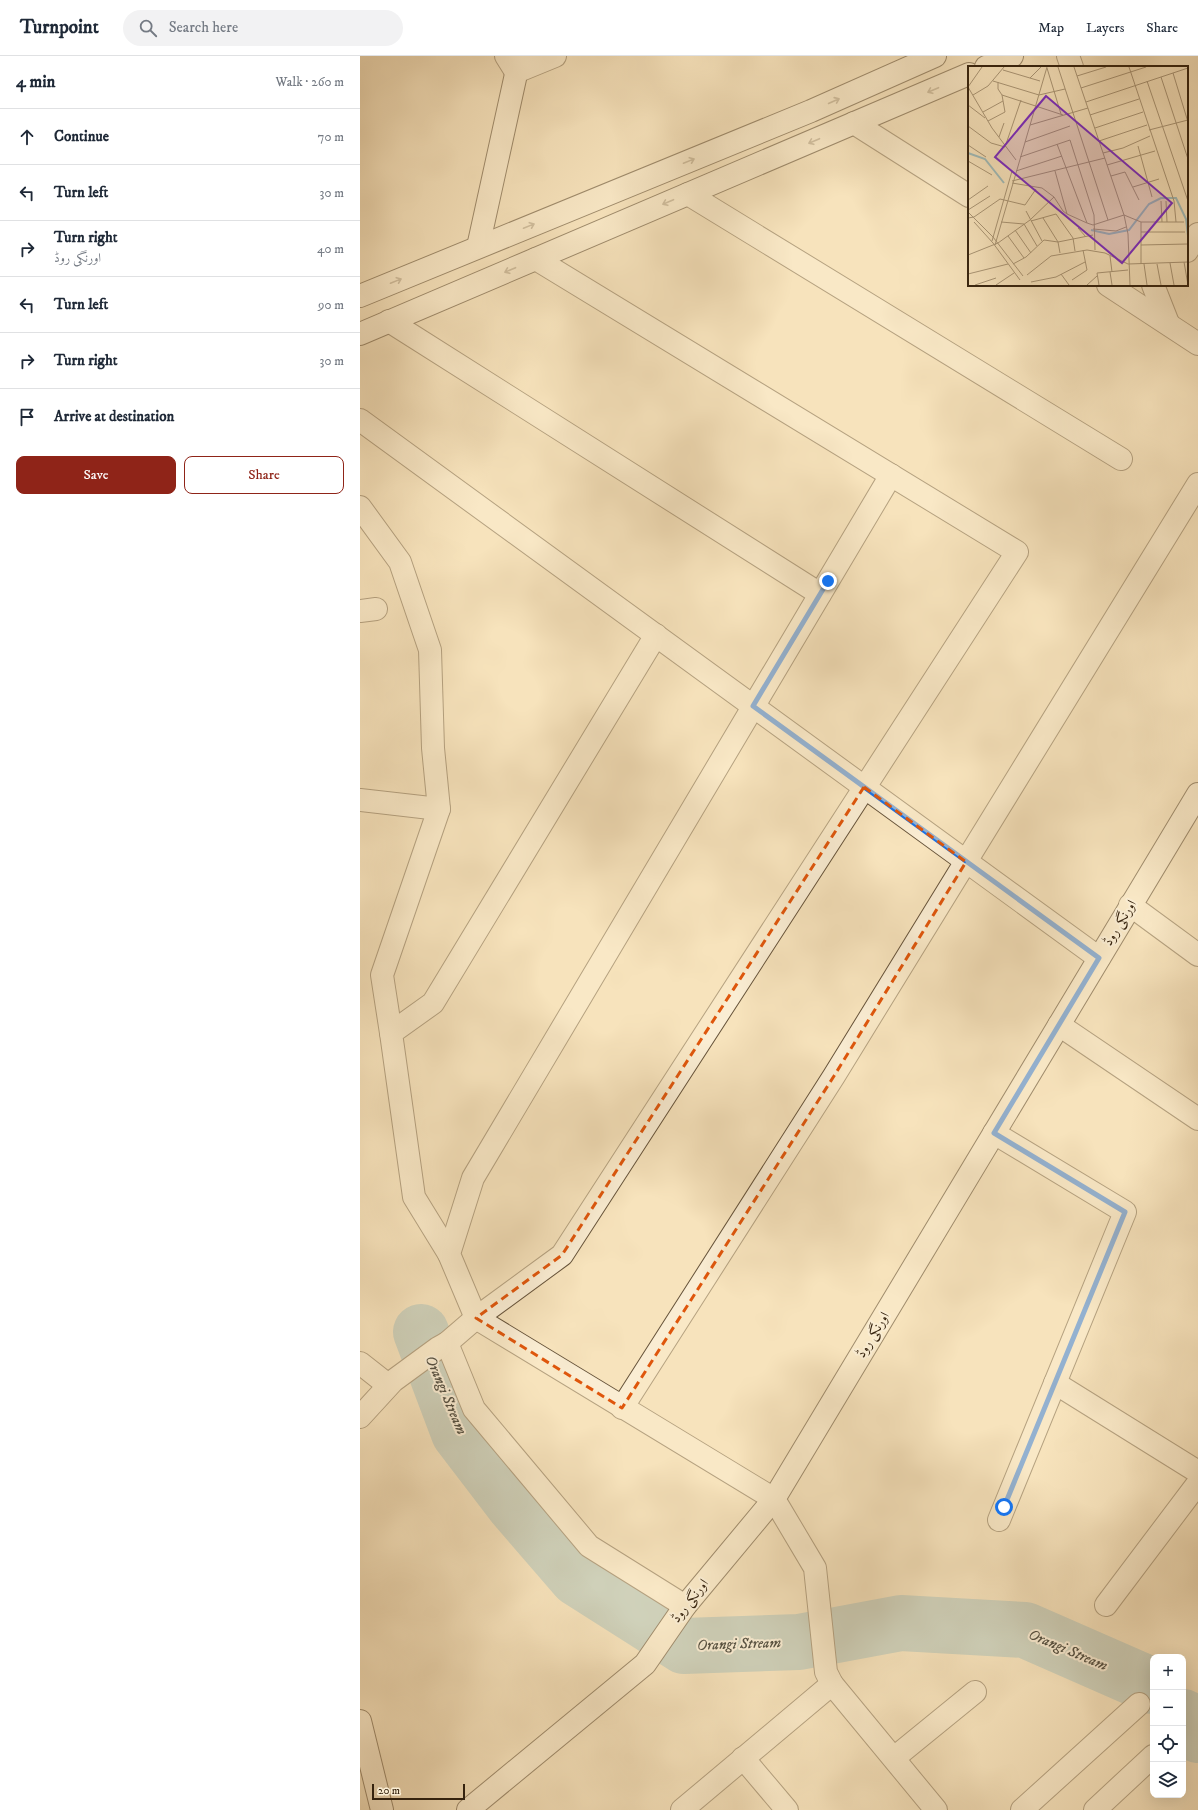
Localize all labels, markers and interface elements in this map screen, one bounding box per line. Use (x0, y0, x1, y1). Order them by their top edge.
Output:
search box (123, 10, 403, 46)
text: Turnpoint (20, 16, 99, 39)
icon: search (137, 17, 159, 39)
text: Search here (169, 18, 238, 37)
text: Map (1038, 19, 1064, 37)
text: Layers (1086, 19, 1124, 37)
text: Share (1146, 19, 1178, 37)
inset map (968, 66, 1188, 286)
text: 4 min (16, 71, 55, 93)
text: Walk · 260 m (276, 74, 344, 90)
one-way arrow (928, 86, 940, 94)
one-way arrow (828, 96, 840, 104)
icon: ahead (16, 126, 38, 148)
text: Continue (54, 127, 109, 146)
text: 70 m (318, 129, 344, 145)
one-way arrow (808, 137, 820, 145)
one-way arrow (682, 157, 694, 165)
icon: left (16, 182, 38, 204)
text: Turn left (54, 183, 108, 202)
text: 30 m (320, 185, 344, 201)
one-way arrow (663, 199, 675, 207)
one-way arrow (523, 222, 535, 230)
text: Turn right (54, 228, 117, 247)
icon: right (16, 238, 38, 260)
text: 40 m (317, 241, 344, 257)
text: اورنگی روڈ (54, 250, 101, 266)
one-way arrow (504, 267, 516, 274)
one-way arrow (390, 277, 402, 284)
icon: left (16, 294, 38, 316)
text: Turn left (54, 295, 108, 314)
text: 90 m (318, 297, 344, 313)
icon: right (16, 350, 38, 372)
text: Turn right (54, 351, 117, 370)
text: 30 m (320, 353, 344, 369)
icon: arrive (16, 406, 38, 428)
text: Arrive at destination (54, 407, 174, 426)
button: Save (16, 456, 176, 494)
button: Share (184, 456, 344, 494)
route end (819, 572, 837, 590)
street label: اورنگی روڈ (1099, 897, 1141, 949)
street label: اورنگی روڈ (852, 1309, 894, 1361)
water label: Orangi Stream (421, 1352, 471, 1438)
route start (995, 1498, 1013, 1516)
street label: اورنگی روڈ (667, 1575, 713, 1627)
water label: Orangi Stream (1025, 1625, 1111, 1675)
water label: Orangi Stream (696, 1633, 782, 1655)
map controls (1150, 1654, 1186, 1798)
button: + (1150, 1654, 1186, 1690)
button: − (1150, 1690, 1186, 1726)
button: locate (1150, 1726, 1186, 1762)
button: layers (1150, 1762, 1186, 1798)
scale bar (372, 1782, 465, 1801)
text: 20 m (378, 1784, 400, 1798)

